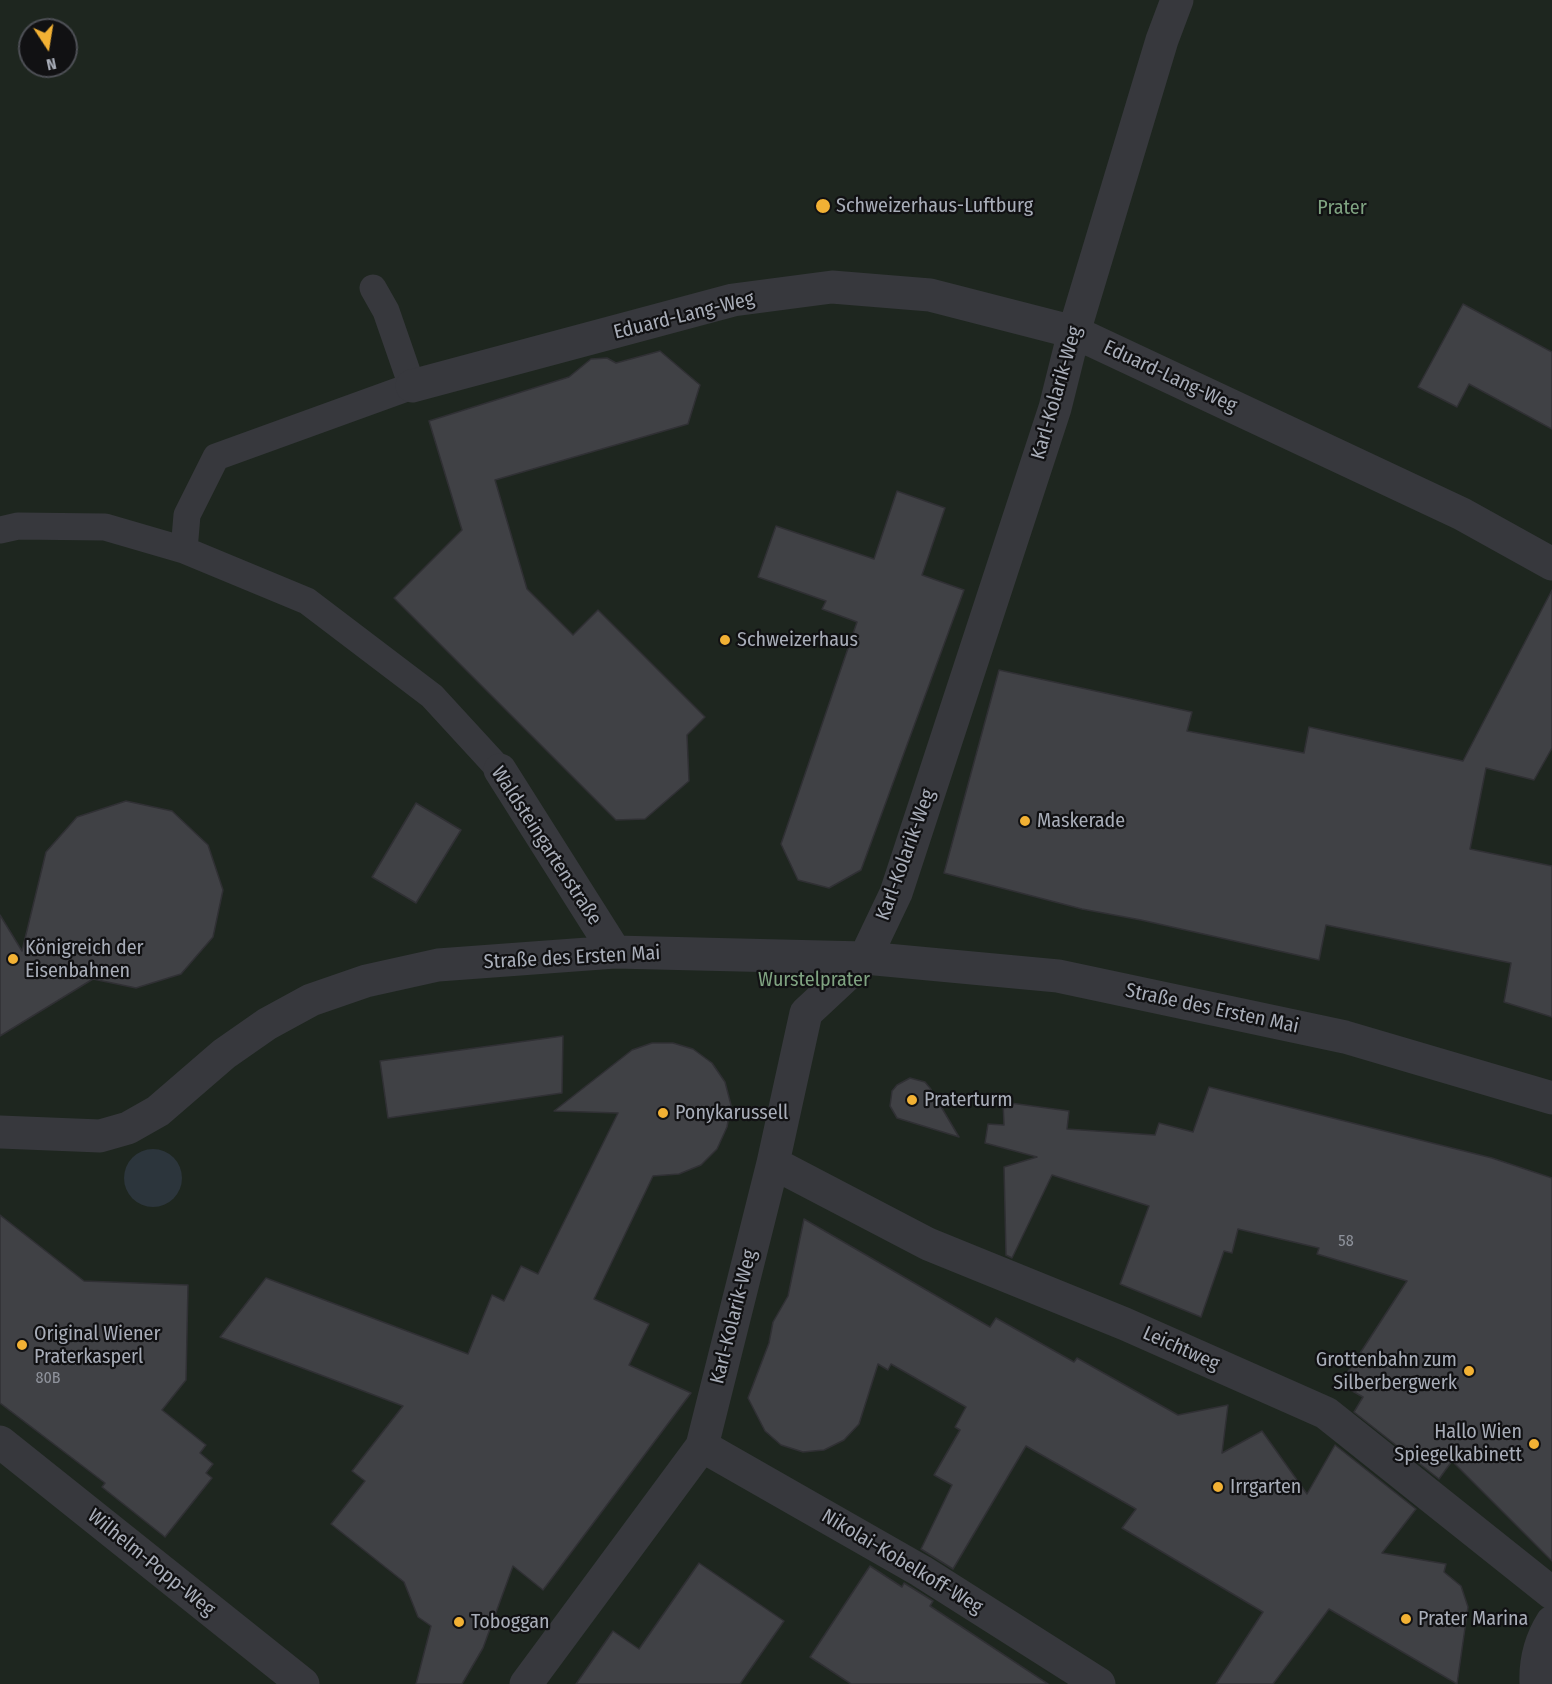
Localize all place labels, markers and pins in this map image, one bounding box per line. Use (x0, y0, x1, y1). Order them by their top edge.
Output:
place label: Schweizerhaus-Luftburg (836, 194, 1033, 218)
marker: Schweizerhaus-Luftburg (814, 197, 832, 215)
place label: Schweizerhaus (737, 628, 858, 652)
marker: Schweizerhaus (718, 633, 732, 647)
place label: Maskerade (1037, 809, 1125, 833)
marker: Maskerade (1018, 814, 1032, 828)
place label: Königreich der Eisenbahnen (25, 936, 144, 983)
marker: Königreich der Eisenbahnen (6, 952, 20, 966)
place label: Praterturm (924, 1088, 1013, 1112)
marker: Praterturm (905, 1093, 919, 1107)
place label: Ponykarussell (675, 1101, 788, 1125)
marker: Ponykarussell (656, 1106, 670, 1120)
place label: Original Wiener Praterkasperl (34, 1322, 160, 1369)
marker: Original Wiener Praterkasperl (15, 1338, 29, 1352)
place label: Grottenbahn zum Silberbergwerk (1316, 1348, 1457, 1395)
marker: Grottenbahn zum Silberbergwerk (1462, 1364, 1476, 1378)
place label: Hallo Wien Spiegelkabinett (1394, 1420, 1522, 1467)
marker: Hallo Wien Spiegelkabinett (1527, 1437, 1541, 1451)
place label: Irrgarten (1230, 1475, 1301, 1499)
marker: Irrgarten (1211, 1480, 1225, 1494)
place label: Prater Marina (1418, 1607, 1528, 1631)
place label: Toboggan (471, 1610, 550, 1634)
marker: Prater Marina (1399, 1612, 1413, 1626)
marker: Toboggan (452, 1615, 466, 1629)

